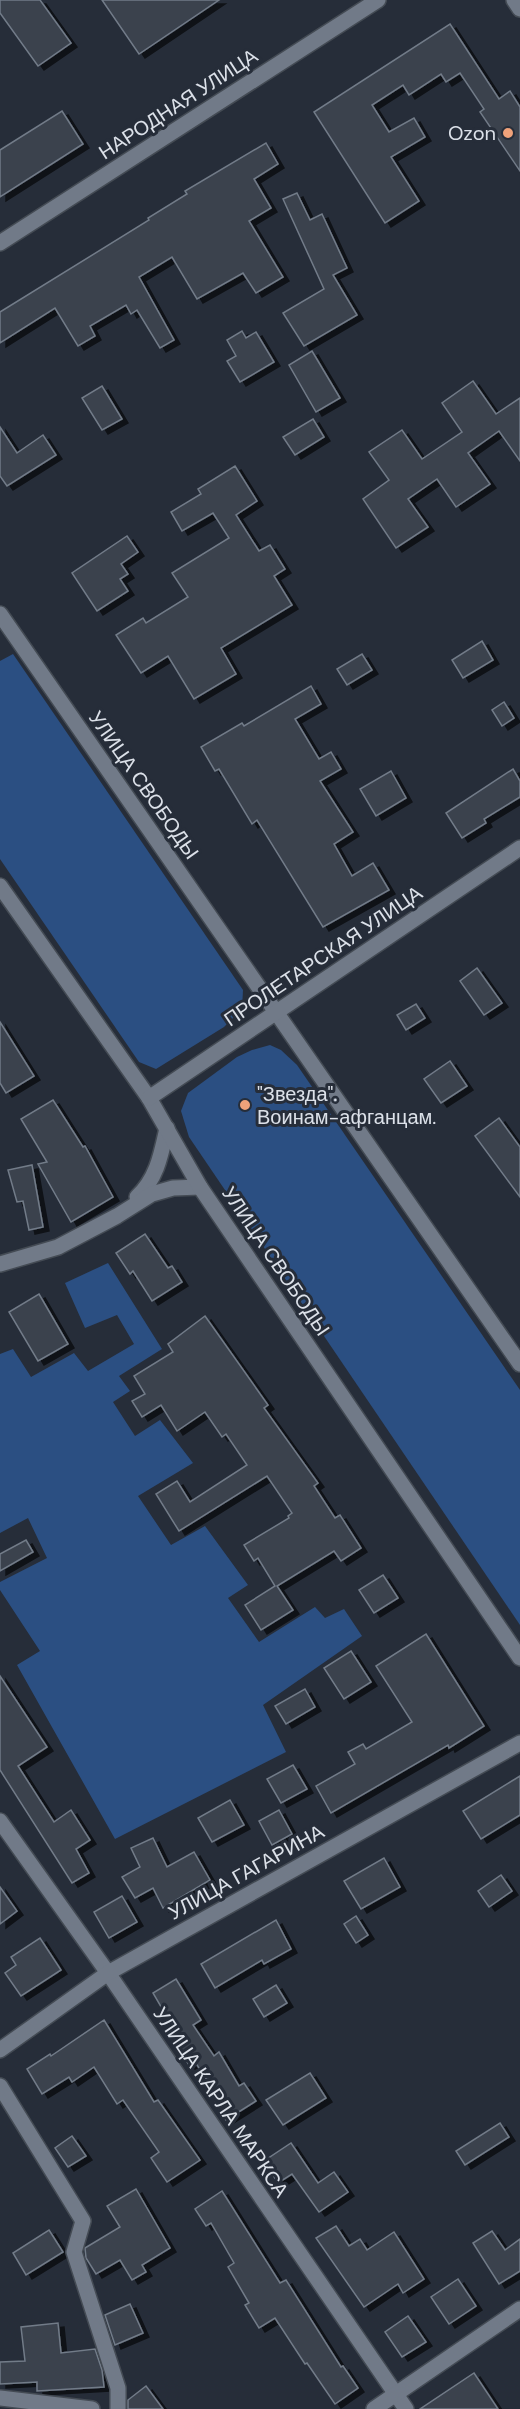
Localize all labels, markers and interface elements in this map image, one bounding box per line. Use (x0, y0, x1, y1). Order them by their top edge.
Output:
street label: НАРОДНАЯ УЛИЦА (94, 42, 263, 165)
place label: Ozon (448, 120, 496, 146)
marker: Ozon (501, 126, 515, 140)
street label: УЛИЦА СВОБОДЫ (83, 706, 205, 864)
street label: ПРОЛЕТАРСКАЯ УЛИЦА (219, 879, 428, 1032)
place label: "Звезда". Воинам-афганцам. (257, 1081, 436, 1130)
marker: "Звезда". Воинам-афганцам. (238, 1098, 252, 1112)
street label: УЛИЦА СВОБОДЫ (216, 1181, 336, 1341)
street label: УЛИЦА ГАГАРИНА (164, 1818, 329, 1926)
street label: УЛИЦА КАРЛА МАРКСА (148, 2002, 295, 2203)

